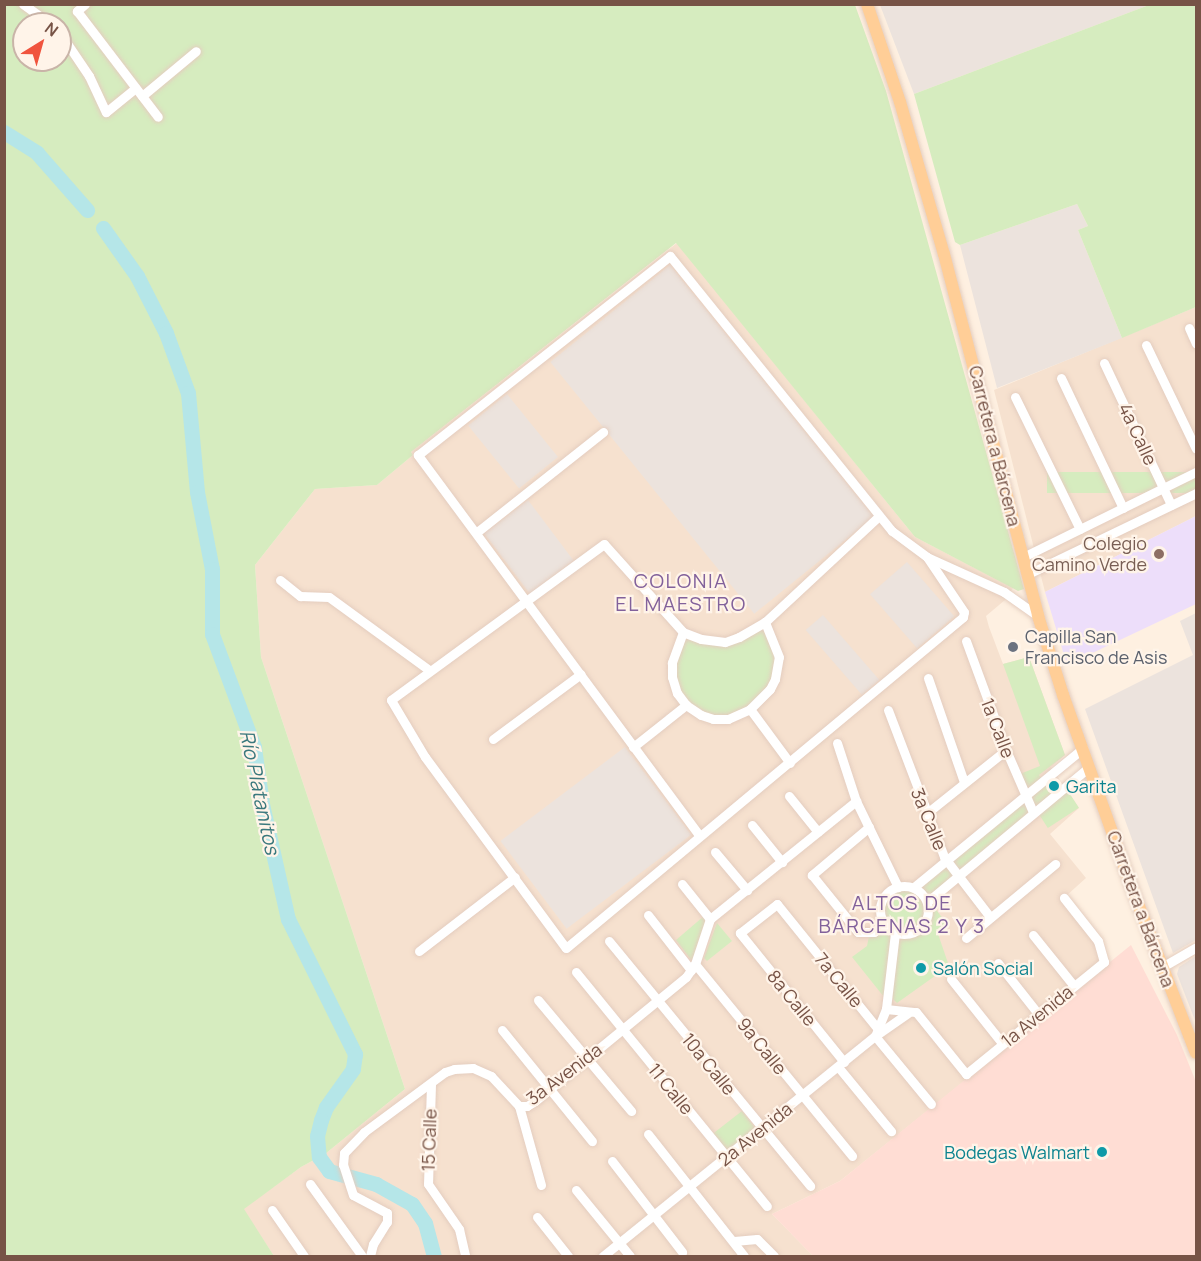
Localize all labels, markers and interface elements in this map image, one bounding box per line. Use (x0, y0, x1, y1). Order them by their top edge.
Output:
north arrow (12, 12, 72, 72)
text: N (40, 17, 63, 41)
street label: Carretera a Bárcena (965, 363, 1025, 529)
street label: 4a Calle (1114, 400, 1162, 468)
place label: Colegio Camino Verde (1032, 533, 1147, 576)
marker: Colegio Camino Verde (1152, 547, 1166, 561)
district label: COLONIA EL MAESTRO (615, 568, 747, 615)
place label: Capilla San Francisco de Asis (1025, 626, 1167, 668)
marker: Capilla San Francisco de Asis (1006, 640, 1020, 654)
street label: 1a Calle (977, 695, 1019, 761)
water label: Río Platanitos (235, 728, 285, 856)
place label: Garita (1066, 775, 1117, 797)
marker: Garita (1047, 779, 1061, 793)
street label: 3a Calle (907, 785, 951, 853)
street label: Carretera a Bárcena (1103, 828, 1179, 990)
district label: ALTOS DE BÁRCENAS 2 Y 3 (818, 891, 986, 938)
street label: 7a Calle (810, 948, 868, 1012)
place label: Salón Social (933, 957, 1033, 979)
marker: Salón Social (914, 961, 928, 975)
street label: 8a Calle (763, 966, 821, 1030)
street label: 1a Avenida (997, 981, 1077, 1051)
street label: 9a Calle (733, 1013, 791, 1079)
street label: 10a Calle (678, 1029, 740, 1099)
street label: 3a Avenida (522, 1039, 606, 1109)
street label: 11 Calle (644, 1059, 698, 1119)
street label: 2a Avenida (714, 1098, 796, 1170)
street label: 15 Calle (417, 1108, 441, 1172)
place label: Bodegas Walmart (944, 1141, 1090, 1163)
marker: Bodegas Walmart (1095, 1145, 1109, 1159)

